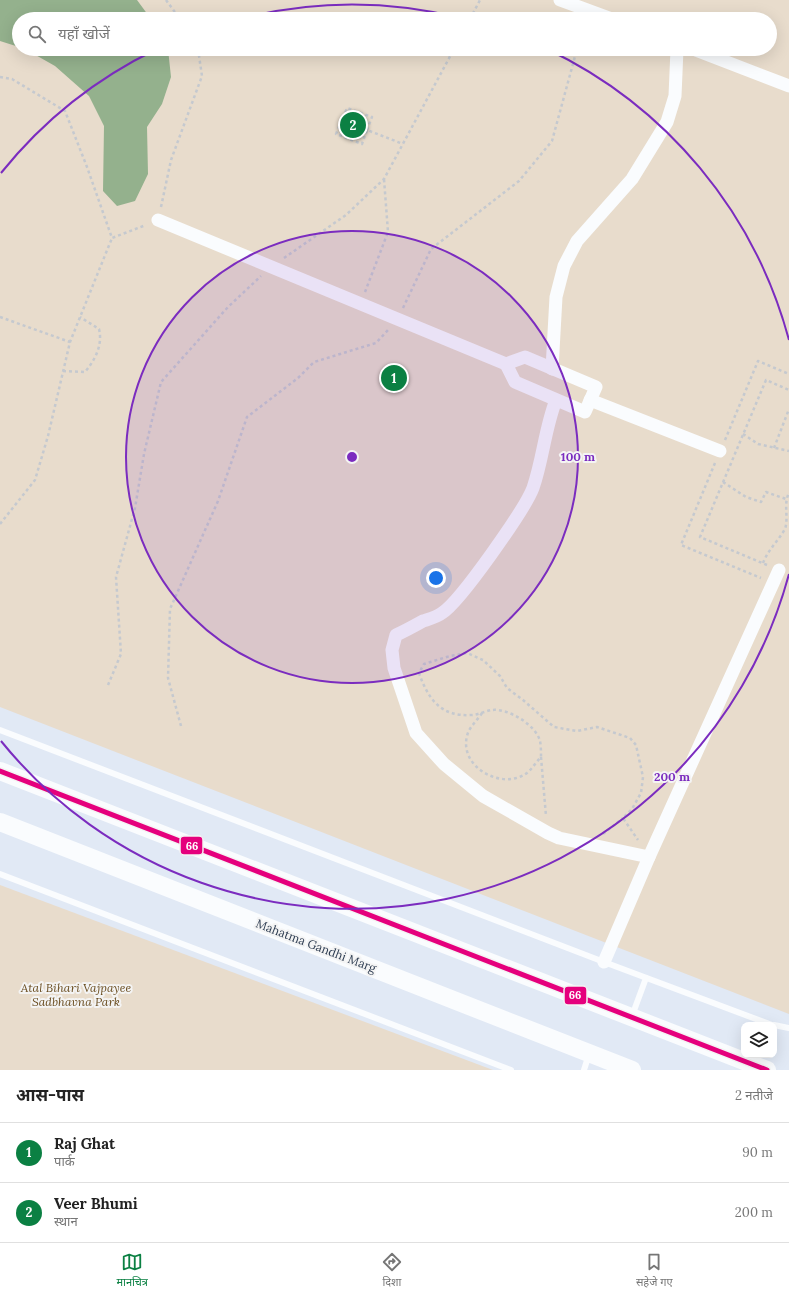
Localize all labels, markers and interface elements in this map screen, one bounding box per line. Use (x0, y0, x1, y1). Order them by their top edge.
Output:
search box (12, 12, 777, 56)
icon: search (26, 23, 48, 45)
text: यहाँ खोजें (58, 24, 110, 43)
pin: 2 (340, 110, 366, 140)
pin: 1 (381, 363, 407, 393)
text: 100 m (561, 449, 595, 464)
centre of rings (345, 450, 359, 464)
your location (426, 568, 446, 588)
text: 200 m (654, 769, 690, 784)
line badge: 66 (180, 836, 203, 855)
text: 66 (186, 839, 198, 853)
street label: Mahatma Gandhi Marg (254, 916, 379, 976)
park label: Atal Bihari Vajpayee Sadbhavna Park (20, 980, 131, 1009)
line badge: 66 (564, 986, 587, 1005)
text: 66 (569, 988, 581, 1002)
map controls (741, 1022, 777, 1058)
button: layers (741, 1022, 777, 1058)
text: आस-पास (16, 1084, 84, 1106)
text: 2 नतीजे (735, 1087, 773, 1104)
text: Raj Ghat (54, 1134, 115, 1153)
text: 1 (26, 1144, 32, 1161)
text: 90 m (742, 1144, 773, 1161)
text: पार्क (54, 1153, 75, 1170)
text: Veer Bhumi (54, 1194, 138, 1213)
text: 2 (26, 1204, 32, 1221)
text: 200 m (735, 1204, 773, 1221)
text: स्थान (54, 1213, 78, 1230)
tab: मानचित्र (116, 1251, 148, 1290)
tab: दिशा (381, 1251, 403, 1290)
tab: सहेजे गए (636, 1251, 672, 1290)

